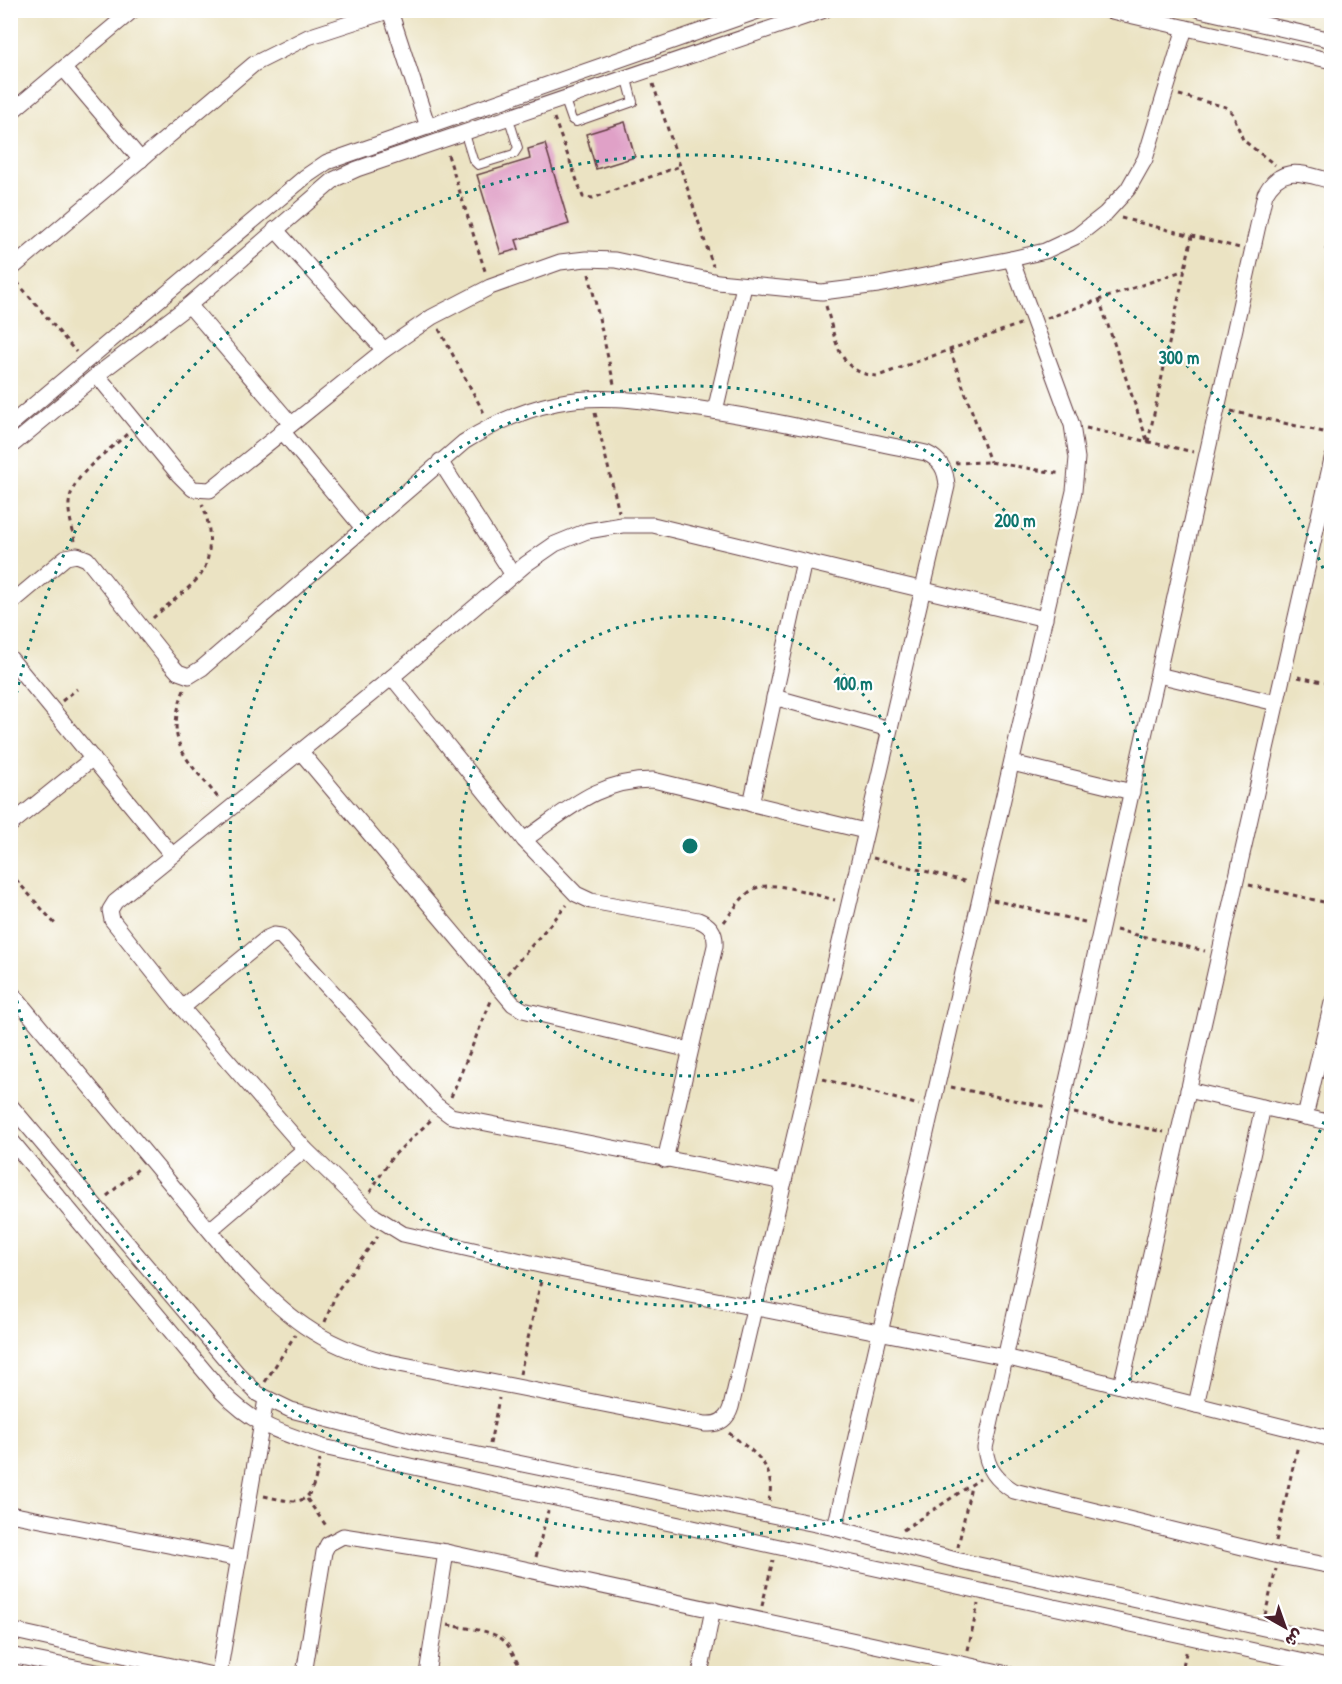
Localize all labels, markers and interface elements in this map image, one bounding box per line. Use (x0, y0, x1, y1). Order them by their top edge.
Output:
text: 300 m (1159, 345, 1199, 370)
text: 200 m (995, 508, 1035, 533)
text: 100 m (833, 671, 873, 696)
centre of rings (680, 836, 700, 856)
north arrow (1255, 1597, 1315, 1657)
text: ش (1281, 1624, 1308, 1653)

